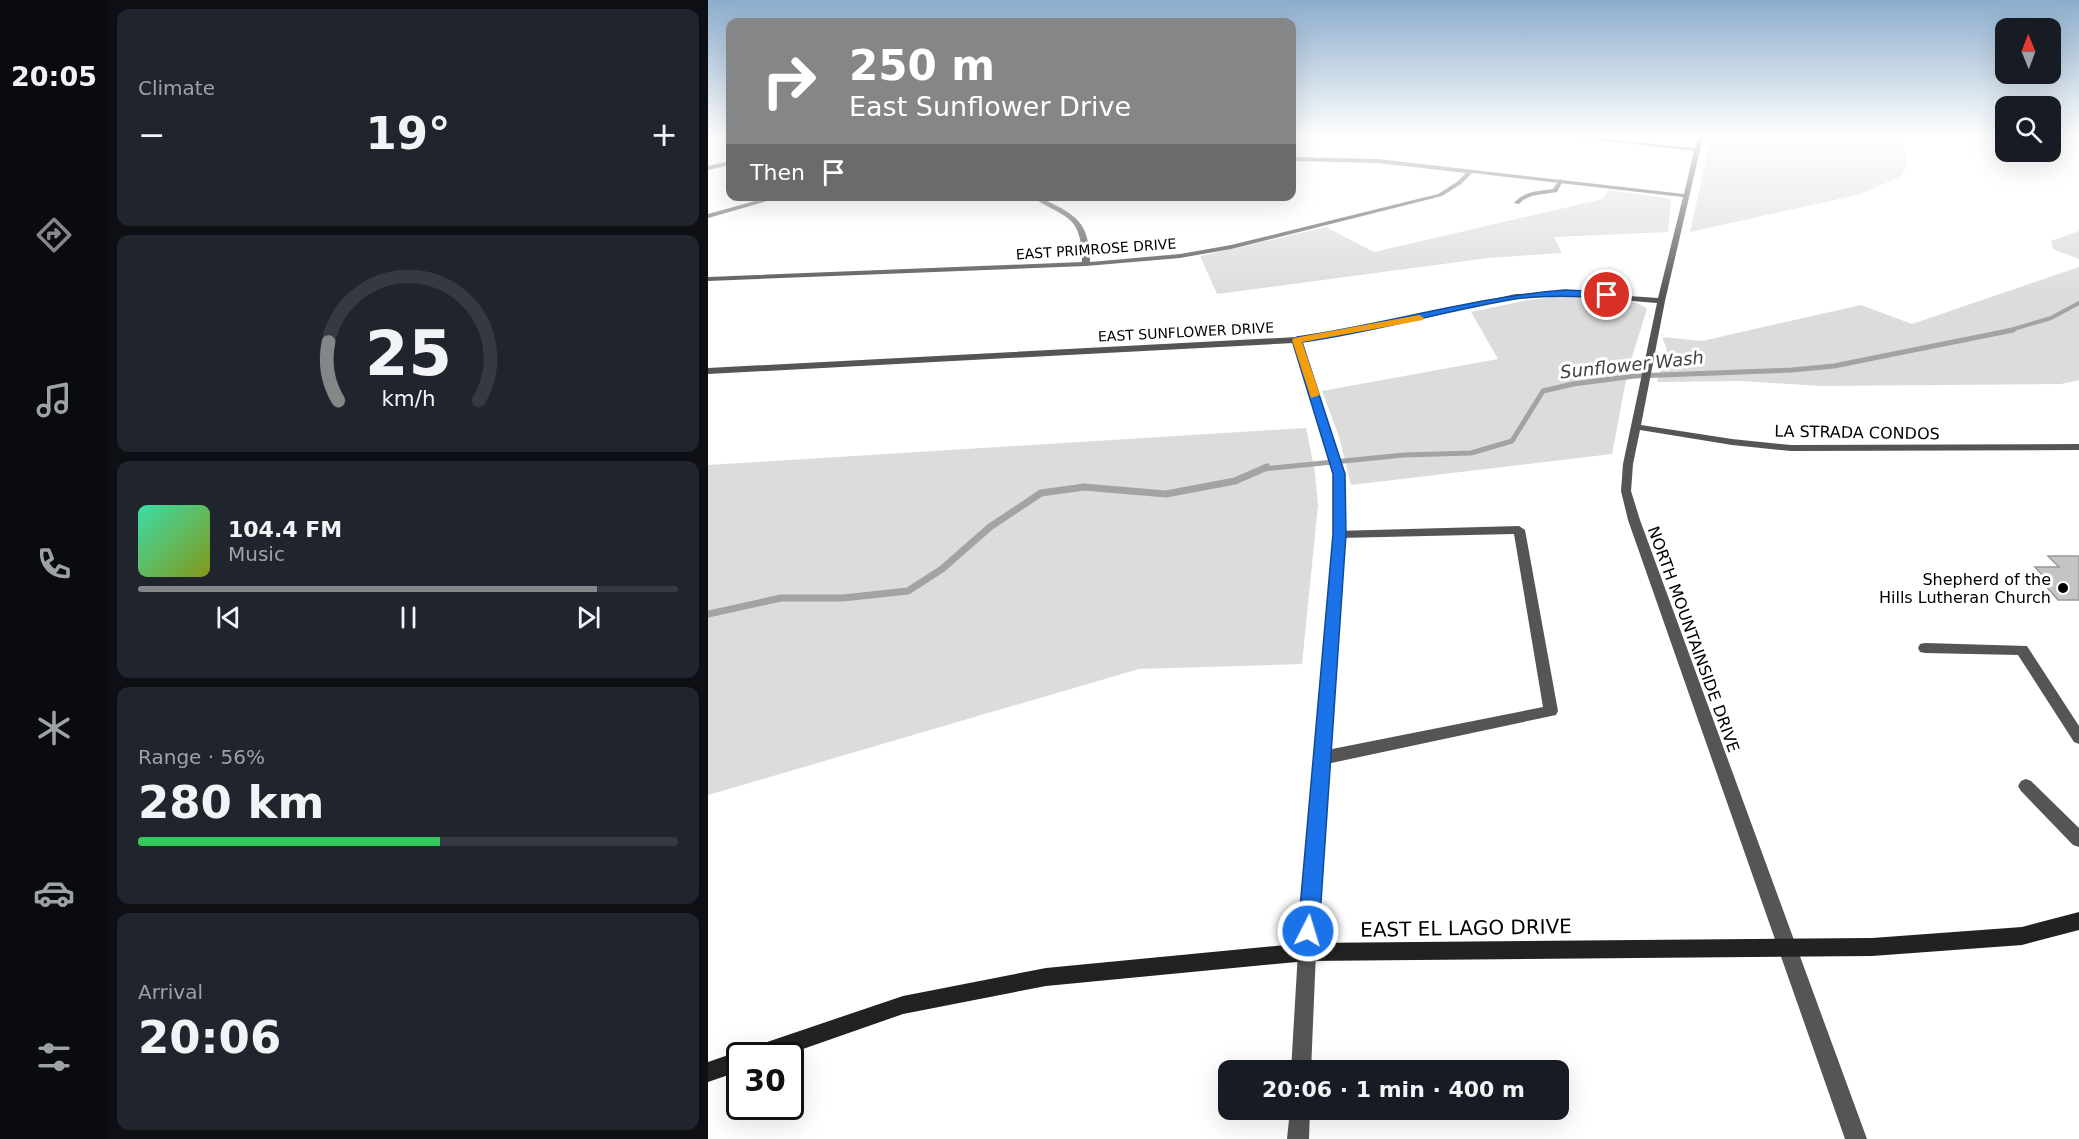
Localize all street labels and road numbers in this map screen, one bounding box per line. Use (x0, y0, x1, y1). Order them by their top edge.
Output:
street label: EAST PRIMROSE DRIVE (1015, 235, 1177, 263)
street label: EAST SUNFLOWER DRIVE (1098, 319, 1274, 345)
street label: LA STRADA CONDOS (1774, 422, 1940, 443)
street label: NORTH MOUNTAINSIDE DRIVE (1644, 524, 1743, 755)
street label: EAST EL LAGO DRIVE (1360, 914, 1572, 942)

